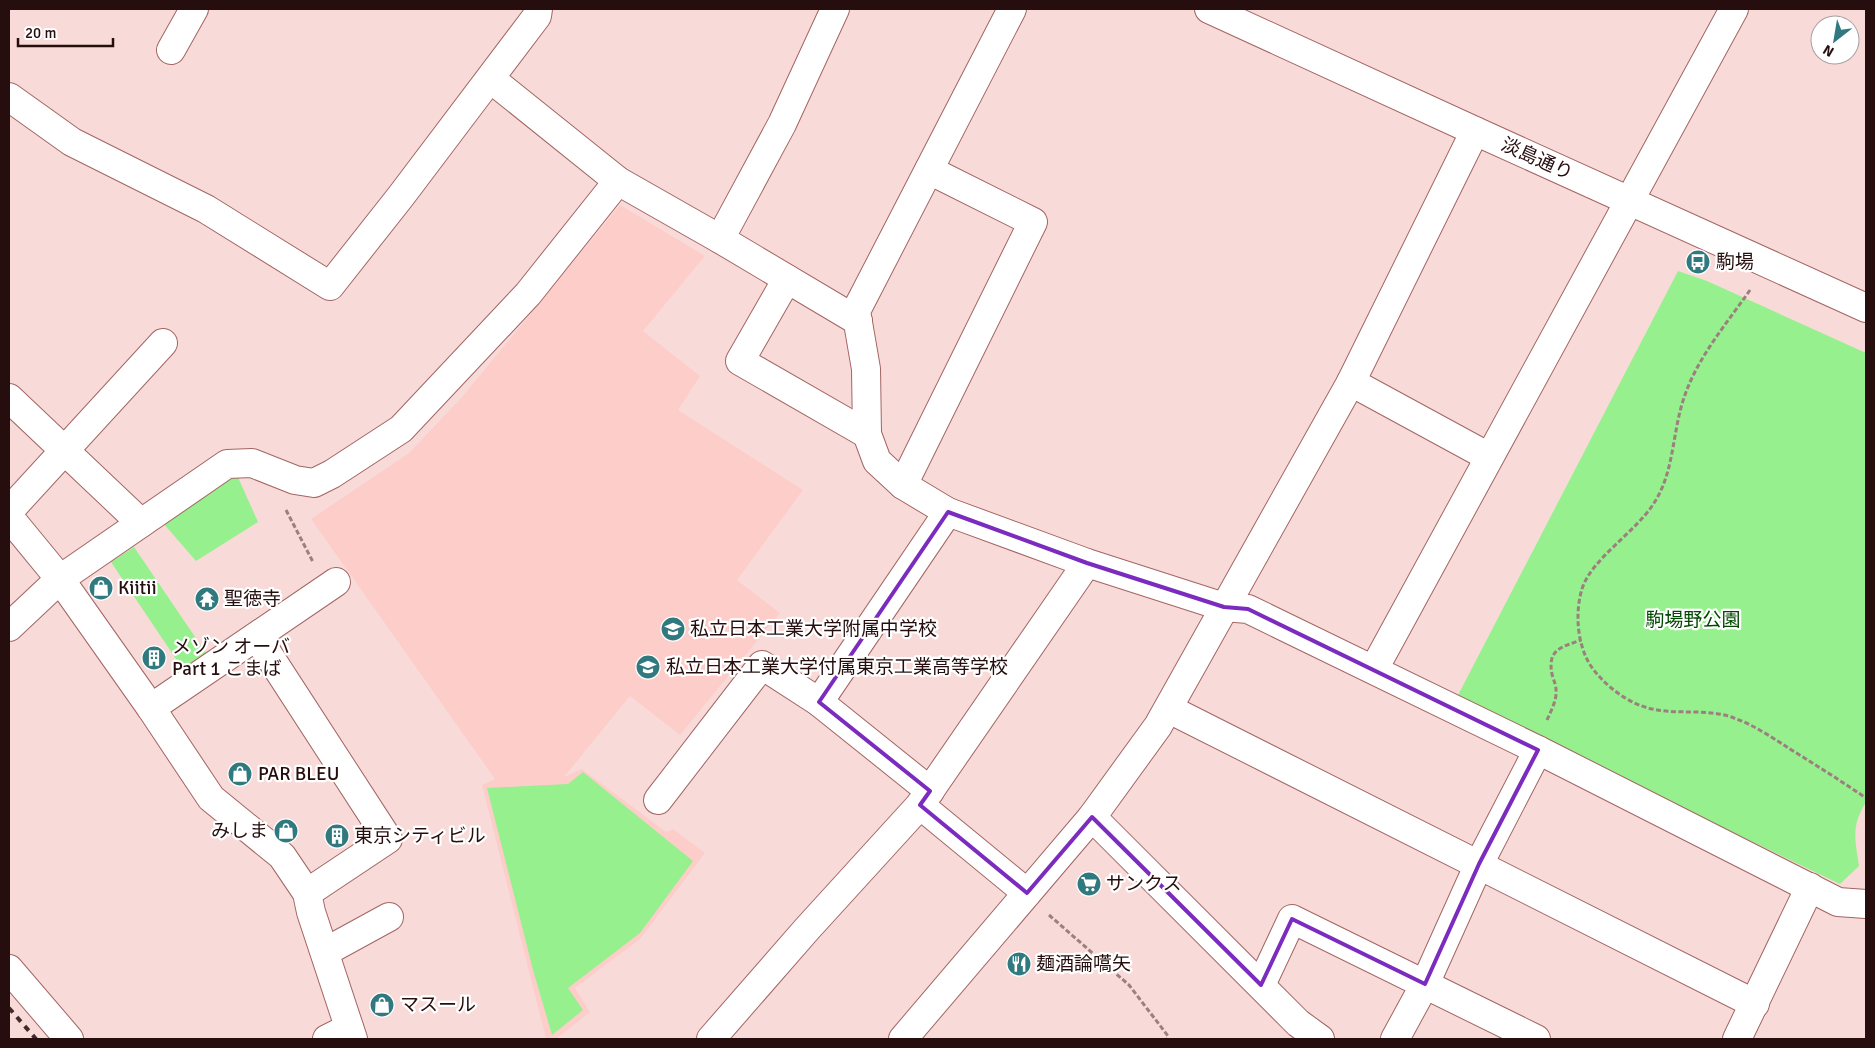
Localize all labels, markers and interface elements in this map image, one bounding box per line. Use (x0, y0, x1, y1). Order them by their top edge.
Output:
scale bar (18, 15, 112, 47)
north arrow (1810, 15, 1860, 65)
text: 20 m (25, 24, 56, 42)
text: N (1820, 41, 1837, 61)
street label: 淡島通り (1497, 133, 1577, 185)
bus stop icon: 駒場 (1685, 249, 1711, 275)
place label: 駒場 (1716, 250, 1754, 274)
shop icon: Kiitii (88, 575, 114, 601)
place label: Kiitii (118, 576, 157, 600)
temple icon: 聖徳寺 (194, 586, 220, 612)
place label: 聖徳寺 (224, 587, 281, 611)
park label: 駒場野公園 (1645, 608, 1741, 632)
school or university icon: 私立日本工業大学附属中学校 (660, 616, 686, 642)
place label: 私立日本工業大学附属中学校 (690, 617, 937, 641)
place label: メゾン オーバ Part 1 こまば (172, 635, 290, 681)
building icon: メゾン オーバ Part 1 こまば (141, 645, 167, 671)
school or university icon: 私立日本工業大学付属東京工業高等学校 (635, 654, 661, 680)
place label: 私立日本工業大学付属東京工業高等学校 (666, 655, 1008, 679)
shop icon: PAR BLEU (227, 761, 253, 787)
place label: PAR BLEU (258, 762, 340, 786)
shop icon: みしま (273, 818, 299, 844)
place label: みしま (211, 819, 268, 843)
building icon: 東京シティビル (324, 823, 350, 849)
place label: 東京シティビル (354, 824, 486, 848)
supermarket icon: サンクス (1076, 871, 1102, 897)
place label: サンクス (1106, 872, 1181, 896)
restaurant icon: 麺酒論嚆矢 (1006, 951, 1032, 977)
place label: 麺酒論嚆矢 (1036, 952, 1131, 976)
shop icon: マスール (369, 992, 395, 1018)
place label: マスール (400, 993, 476, 1017)

